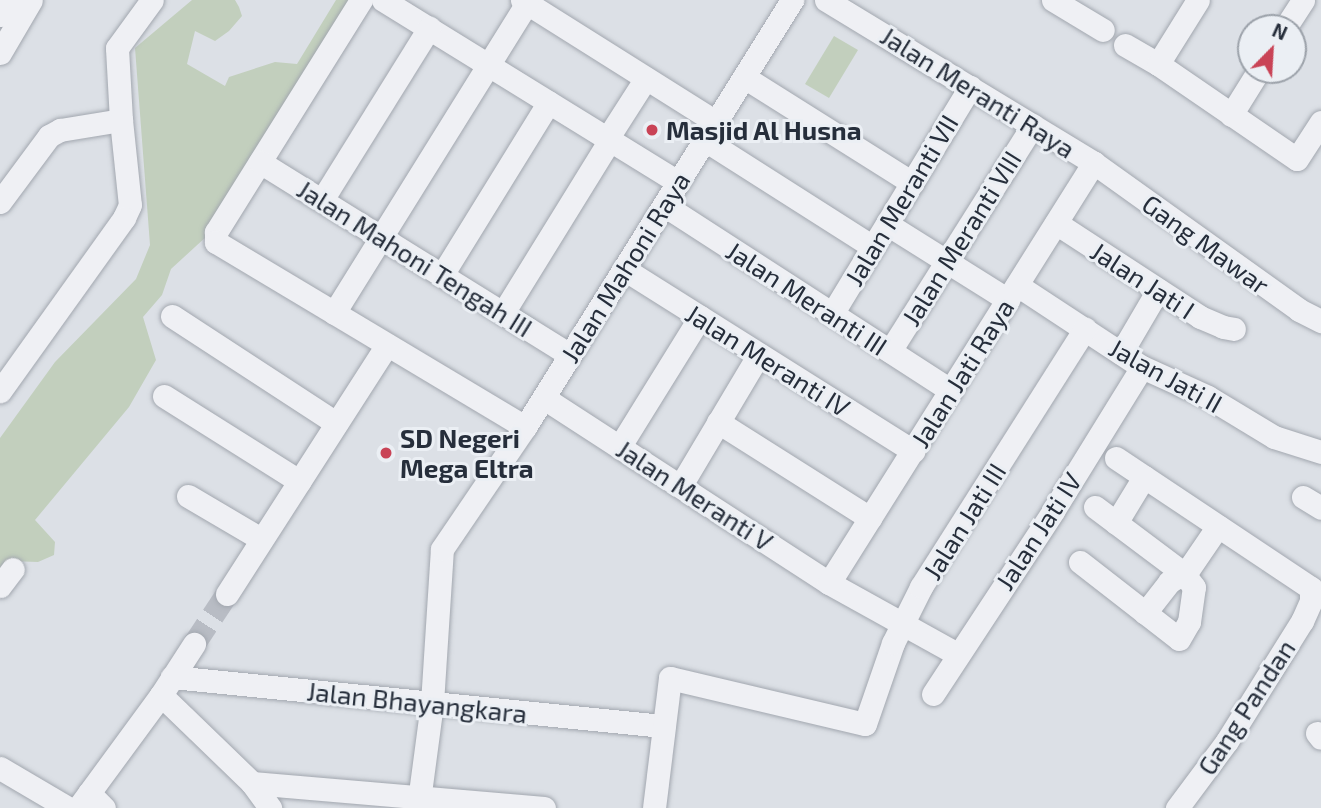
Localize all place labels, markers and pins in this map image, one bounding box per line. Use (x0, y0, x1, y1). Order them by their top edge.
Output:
place label: Masjid Al Husna (666, 114, 863, 146)
marker: Masjid Al Husna (644, 122, 660, 138)
place label: SD Negeri Mega Eltra (400, 422, 534, 484)
marker: SD Negeri Mega Eltra (378, 445, 394, 461)

